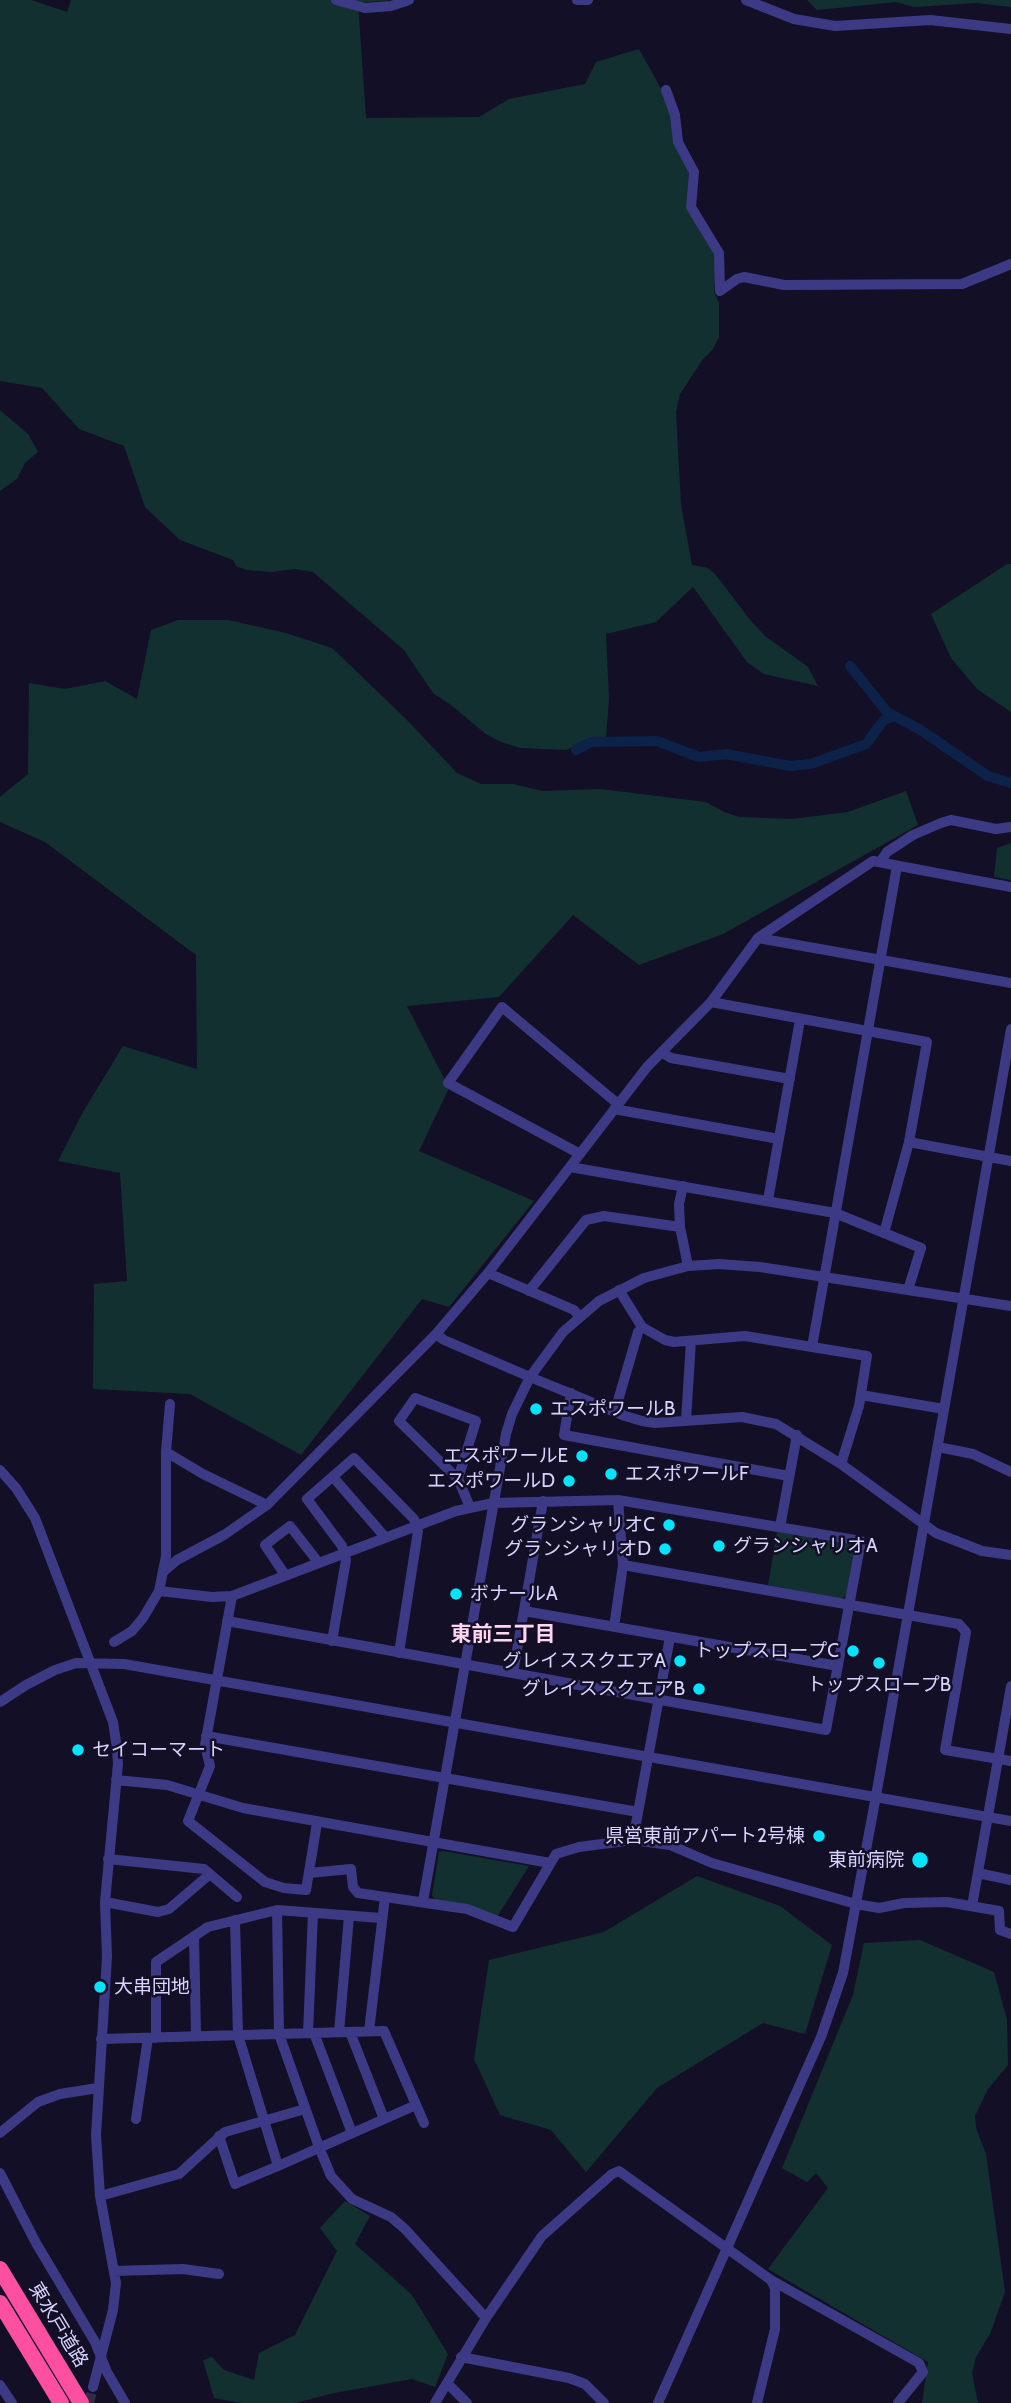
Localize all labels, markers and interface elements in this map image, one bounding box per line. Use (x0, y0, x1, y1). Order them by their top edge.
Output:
place label: エスポワールB (550, 1398, 675, 1420)
marker: エスポワールB (528, 1401, 544, 1417)
place label: エスポワールE (443, 1445, 568, 1467)
marker: エスポワールE (574, 1448, 590, 1464)
place label: エスポワールF (625, 1463, 749, 1485)
marker: エスポワールF (603, 1466, 619, 1482)
place label: エスポワールD (427, 1470, 555, 1492)
marker: エスポワールD (561, 1473, 577, 1489)
place label: グランシャリオC (510, 1514, 655, 1536)
marker: グランシャリオC (661, 1517, 677, 1533)
place label: グランシャリオA (733, 1535, 878, 1557)
place label: グランシャリオD (504, 1538, 651, 1560)
marker: グランシャリオA (711, 1538, 727, 1554)
marker: グランシャリオD (657, 1541, 673, 1557)
place label: ボナールA (470, 1583, 558, 1605)
marker: ボナールA (448, 1586, 464, 1602)
district label: 東前三丁目 (451, 1622, 555, 1648)
place label: トップスロープC (694, 1640, 839, 1662)
marker: トップスロープC (845, 1643, 861, 1659)
place label: グレイススクエアA (502, 1650, 666, 1672)
marker: グレイススクエアA (672, 1653, 688, 1669)
marker: トップスロープB (871, 1655, 887, 1671)
place label: トップスロープB (807, 1674, 951, 1696)
place label: グレイススクエアB (522, 1678, 685, 1700)
marker: グレイススクエアB (691, 1681, 707, 1697)
place label: セイコーマート (92, 1739, 225, 1761)
marker: セイコーマート (70, 1742, 86, 1758)
place label: 県営東前アパート2号棟 (605, 1825, 805, 1847)
marker: 県営東前アパート2号棟 (811, 1828, 827, 1844)
place label: 東前病院 (828, 1849, 904, 1871)
marker: 東前病院 (910, 1850, 930, 1870)
place label: 大串団地 (114, 1976, 190, 1998)
marker: 大串団地 (92, 1979, 108, 1995)
street label: 東水戸道路 (24, 2278, 92, 2372)

